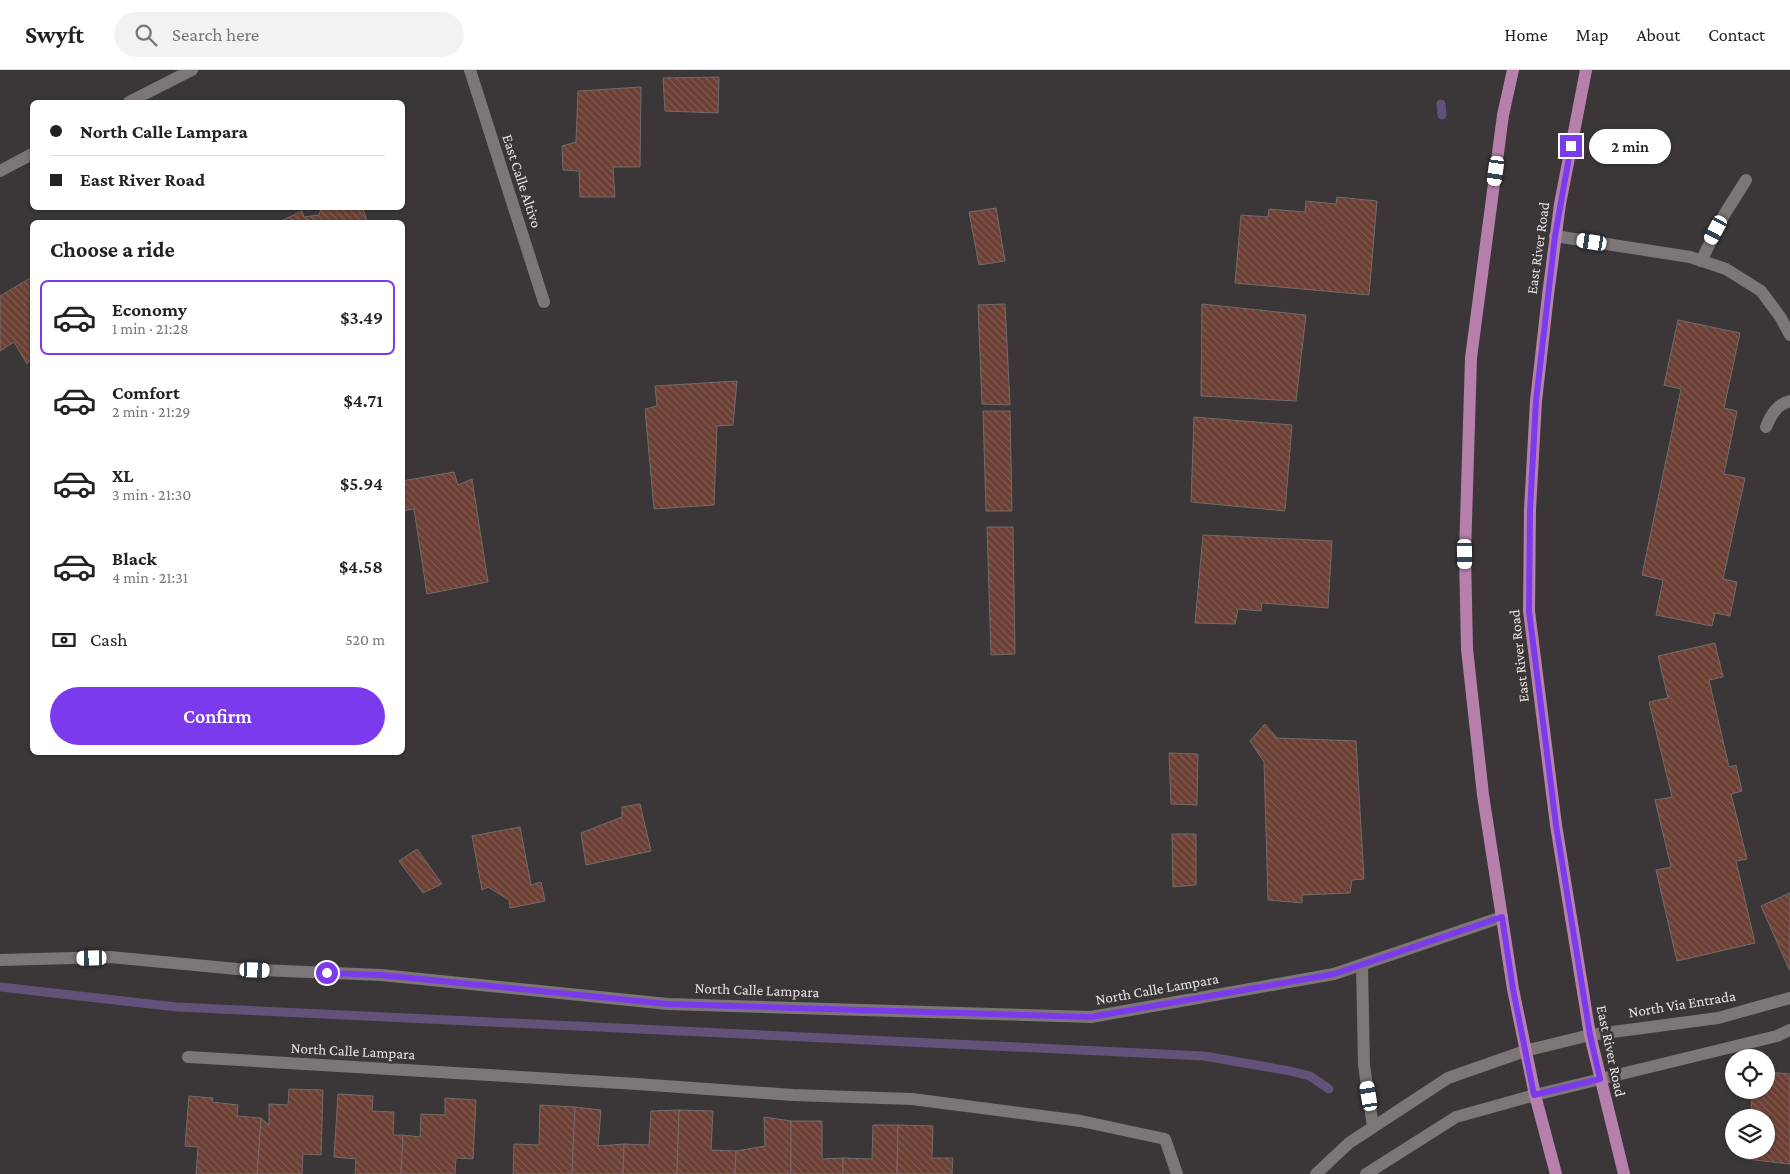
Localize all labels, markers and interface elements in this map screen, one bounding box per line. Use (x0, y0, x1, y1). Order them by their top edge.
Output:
search box (114, 12, 464, 57)
text: Swyft (25, 21, 84, 48)
icon: search (132, 21, 160, 49)
text: Search here (172, 24, 259, 45)
text: Home (1505, 25, 1548, 45)
text: Map (1576, 25, 1608, 45)
text: About (1636, 25, 1680, 45)
text: Contact (1708, 25, 1765, 45)
text: North Calle Lampara (80, 121, 248, 142)
callout: 2 min (1588, 128, 1671, 164)
street label: East Calle Altivo (499, 132, 545, 230)
route end (1560, 135, 1582, 157)
text: 2 min (1611, 138, 1649, 155)
car (1486, 155, 1505, 187)
text: East River Road (80, 169, 205, 190)
street label: East River Road (1524, 201, 1552, 295)
car (1702, 213, 1729, 247)
car (1576, 232, 1607, 252)
text: Choose a ride (50, 237, 175, 262)
icon: car (52, 295, 97, 340)
text: Economy (112, 299, 187, 320)
text: $3.49 (340, 307, 383, 328)
text: 1 min · 21:28 (112, 320, 189, 337)
icon: car (52, 378, 97, 423)
text: Comfort (112, 382, 180, 403)
text: $4.71 (344, 390, 383, 411)
text: 2 min · 21:29 (112, 403, 190, 420)
icon: car (52, 461, 97, 506)
text: XL (112, 465, 134, 486)
text: $5.94 (340, 473, 383, 494)
text: 3 min · 21:30 (112, 486, 191, 503)
car (1457, 539, 1472, 569)
icon: car (52, 544, 97, 589)
text: Black (112, 548, 157, 569)
text: $4.58 (339, 556, 383, 577)
text: 4 min · 21:31 (112, 569, 188, 586)
street label: East River Road (1506, 609, 1532, 703)
icon: cash (50, 626, 78, 654)
text: Cash (90, 629, 128, 650)
text: 520 m (345, 631, 385, 648)
button: Confirm (50, 687, 385, 745)
car (76, 950, 107, 966)
car (239, 962, 270, 978)
route start (316, 962, 338, 984)
street label: North Calle Lampara (1094, 970, 1220, 1009)
street label: North Calle Lampara (694, 980, 820, 1001)
street label: North Via Entrada (1627, 988, 1737, 1020)
street label: East River Road (1594, 1004, 1629, 1098)
street label: North Calle Lampara (290, 1040, 416, 1063)
map controls (1725, 1049, 1775, 1159)
button: locate (1725, 1049, 1775, 1099)
car (1359, 1080, 1378, 1112)
button: layers (1725, 1109, 1775, 1159)

